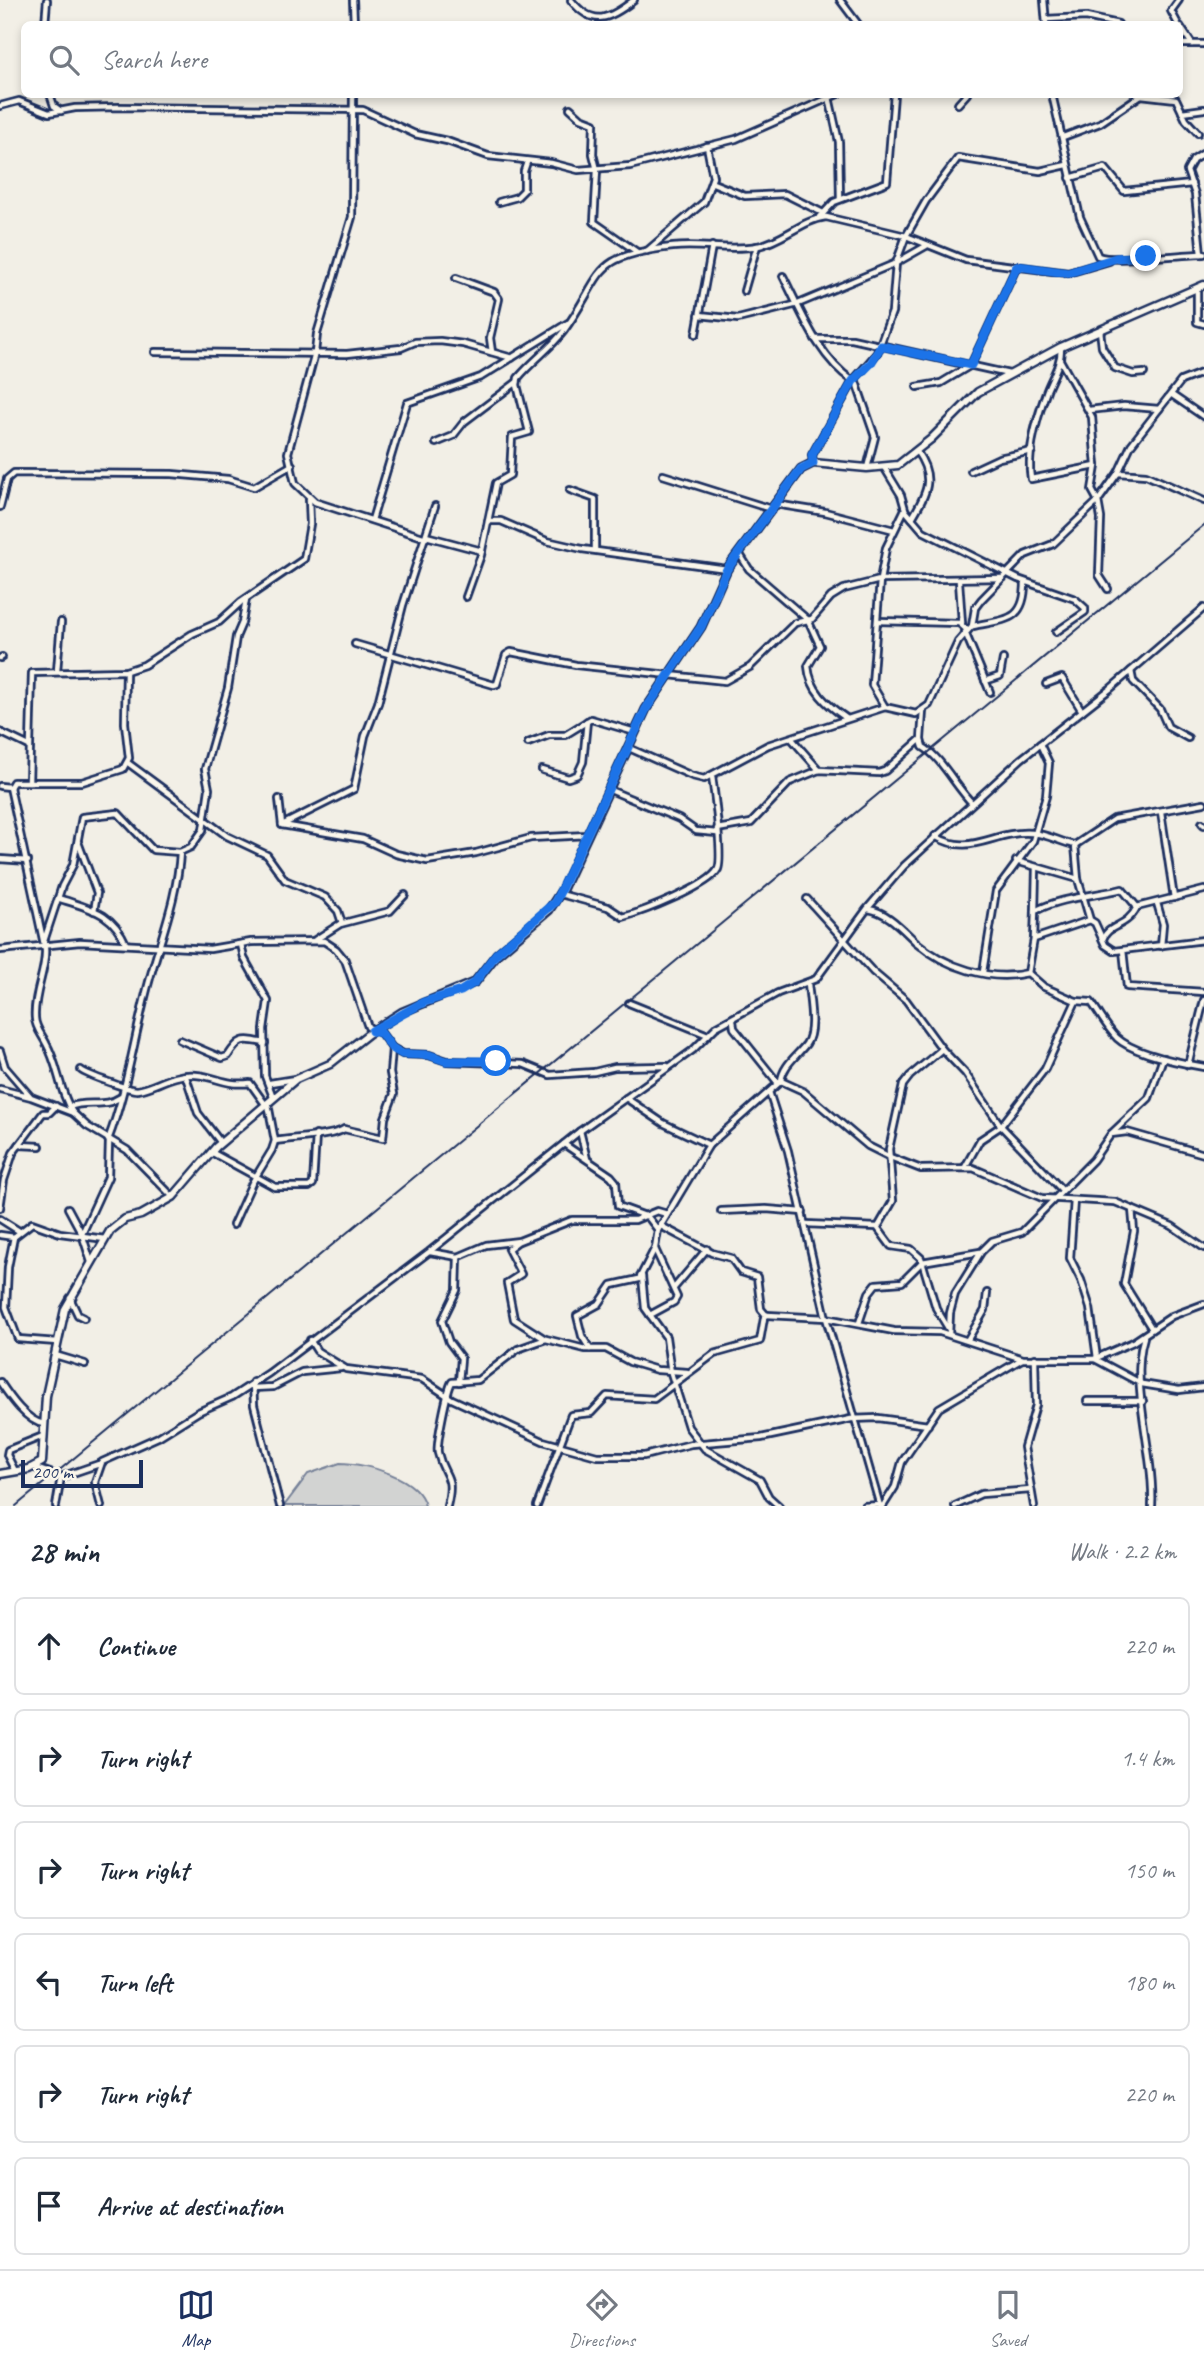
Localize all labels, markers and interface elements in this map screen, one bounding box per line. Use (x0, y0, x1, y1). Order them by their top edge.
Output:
search box (21, 21, 1183, 98)
icon: search (45, 41, 83, 79)
text: Search here (101, 43, 207, 76)
route end (1130, 240, 1161, 271)
route start (480, 1045, 511, 1076)
scale bar (21, 1457, 144, 1489)
text: 200 m (32, 1460, 73, 1484)
text: 28 min (28, 1533, 99, 1571)
text: Walk · 2.2 km (1068, 1537, 1176, 1566)
icon: ahead (30, 1627, 68, 1665)
text: Continue (97, 1630, 175, 1663)
text: 220 m (1125, 1632, 1174, 1661)
icon: right (30, 1739, 68, 1777)
text: Turn right (97, 1742, 188, 1775)
text: 1.4 km (1121, 1744, 1174, 1773)
icon: right (30, 1851, 68, 1889)
text: Turn right (97, 1854, 188, 1887)
text: 150 m (1125, 1856, 1174, 1885)
icon: left (30, 1963, 68, 2001)
text: Turn left (97, 1966, 172, 1999)
text: 180 m (1125, 1968, 1174, 1997)
icon: right (30, 2075, 68, 2113)
text: Turn right (97, 2078, 188, 2111)
text: 220 m (1125, 2080, 1174, 2109)
icon: arrive (30, 2187, 68, 2225)
text: Arrive at destination (97, 2190, 283, 2223)
tab: Map (177, 2286, 215, 2352)
tab: Directions (569, 2286, 635, 2352)
tab: Saved (989, 2286, 1027, 2352)

